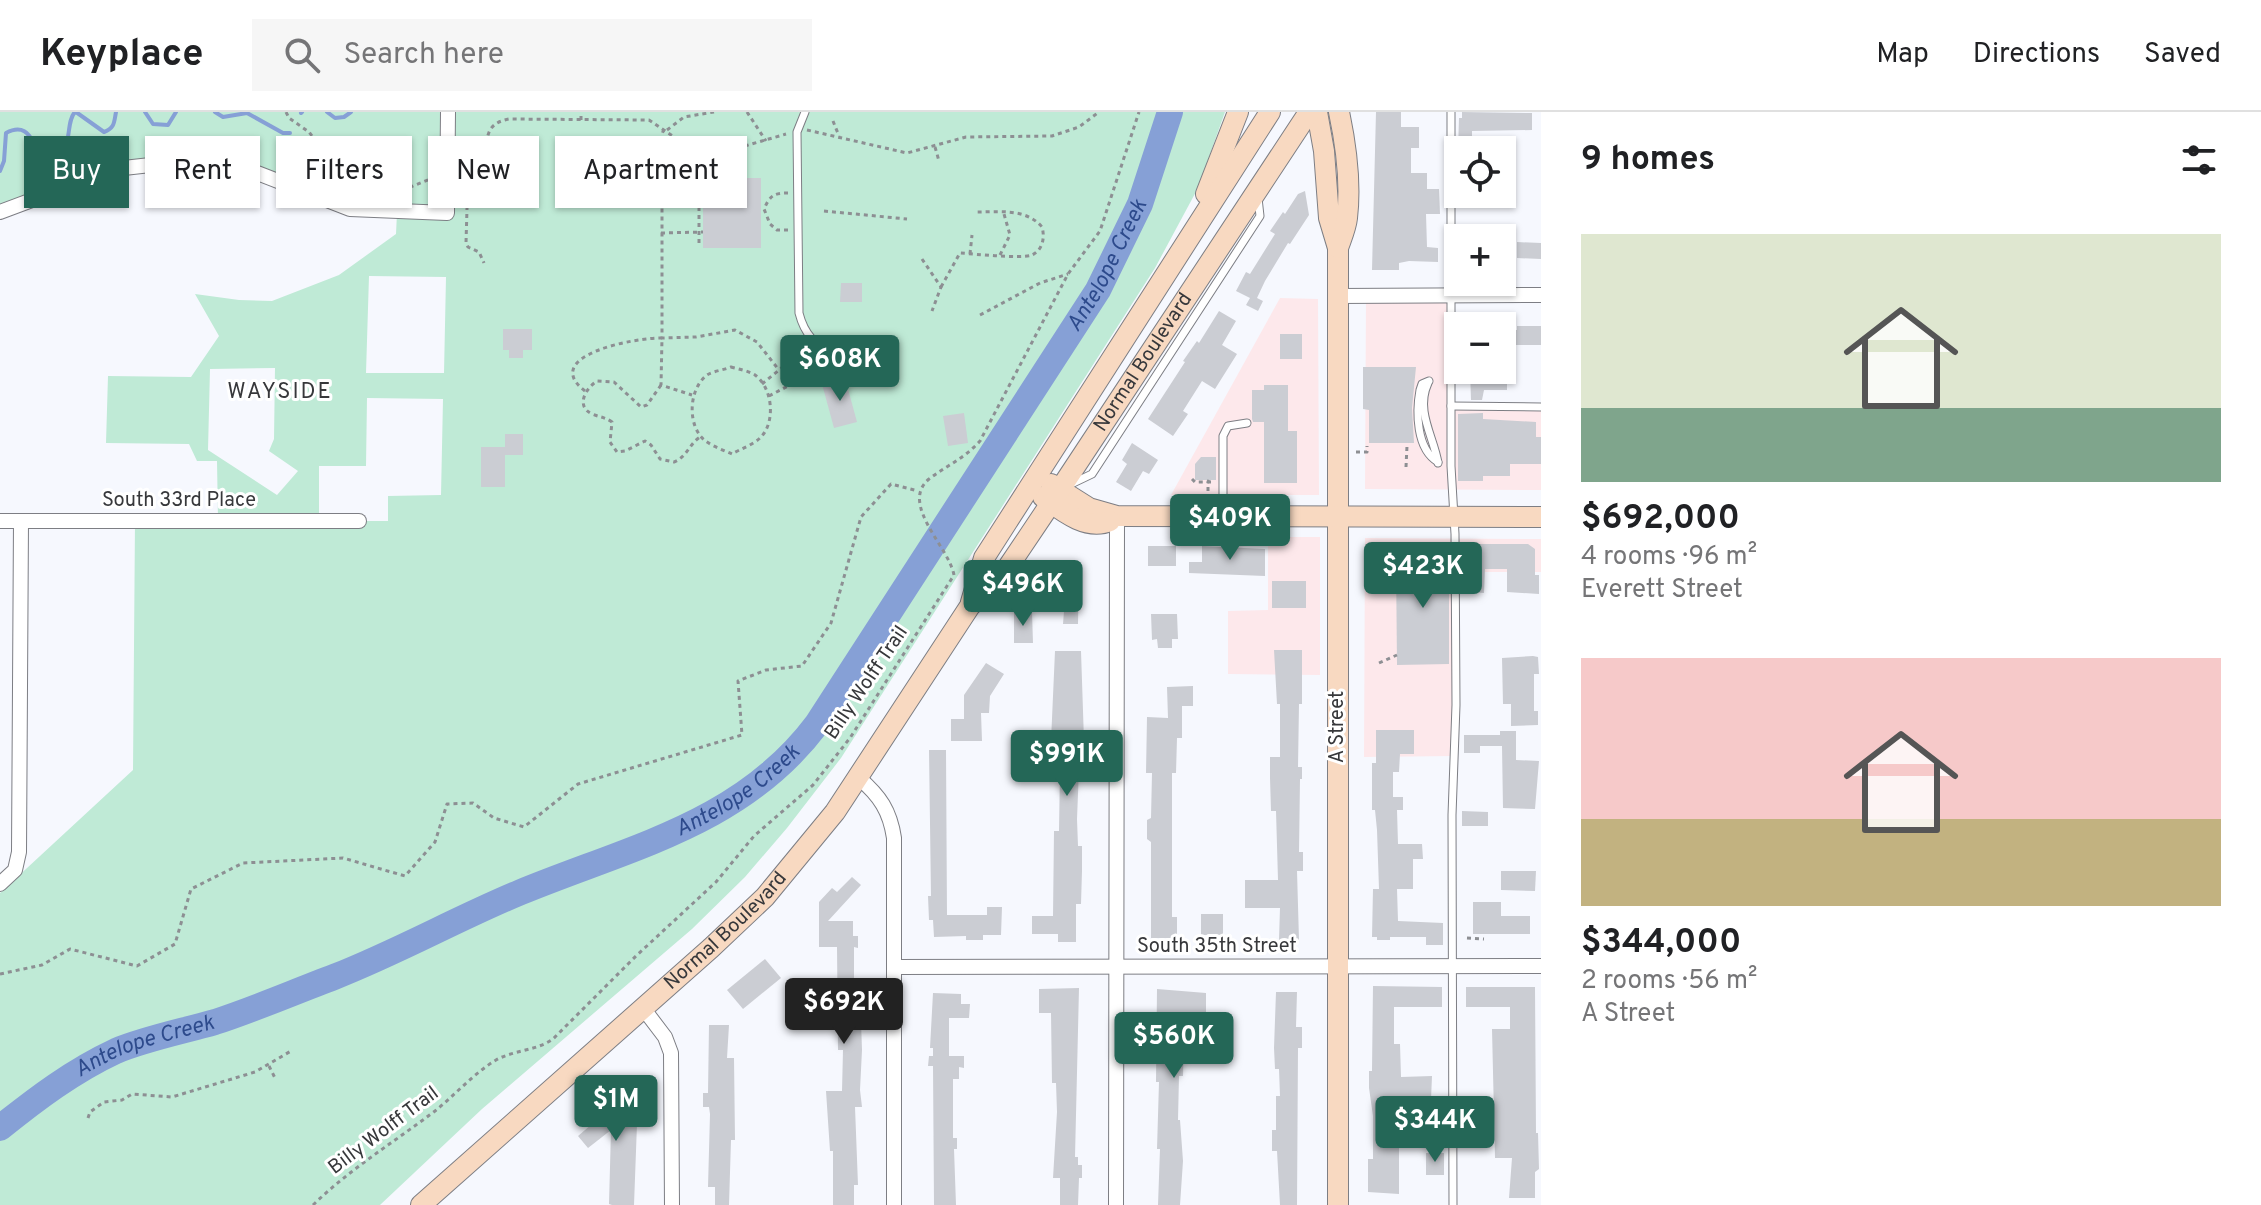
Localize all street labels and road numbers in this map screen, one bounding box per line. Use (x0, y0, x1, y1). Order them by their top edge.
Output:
street label: Normal Boulevard (1088, 288, 1199, 437)
street label: South 33rd Place (102, 488, 256, 514)
street label: Billy Wolff Trail (819, 621, 915, 745)
street label: A Street (1325, 691, 1351, 763)
street label: Normal Boulevard (659, 867, 793, 996)
street label: South 35th Street (1137, 934, 1297, 960)
street label: Billy Wolff Trail (324, 1081, 444, 1181)

